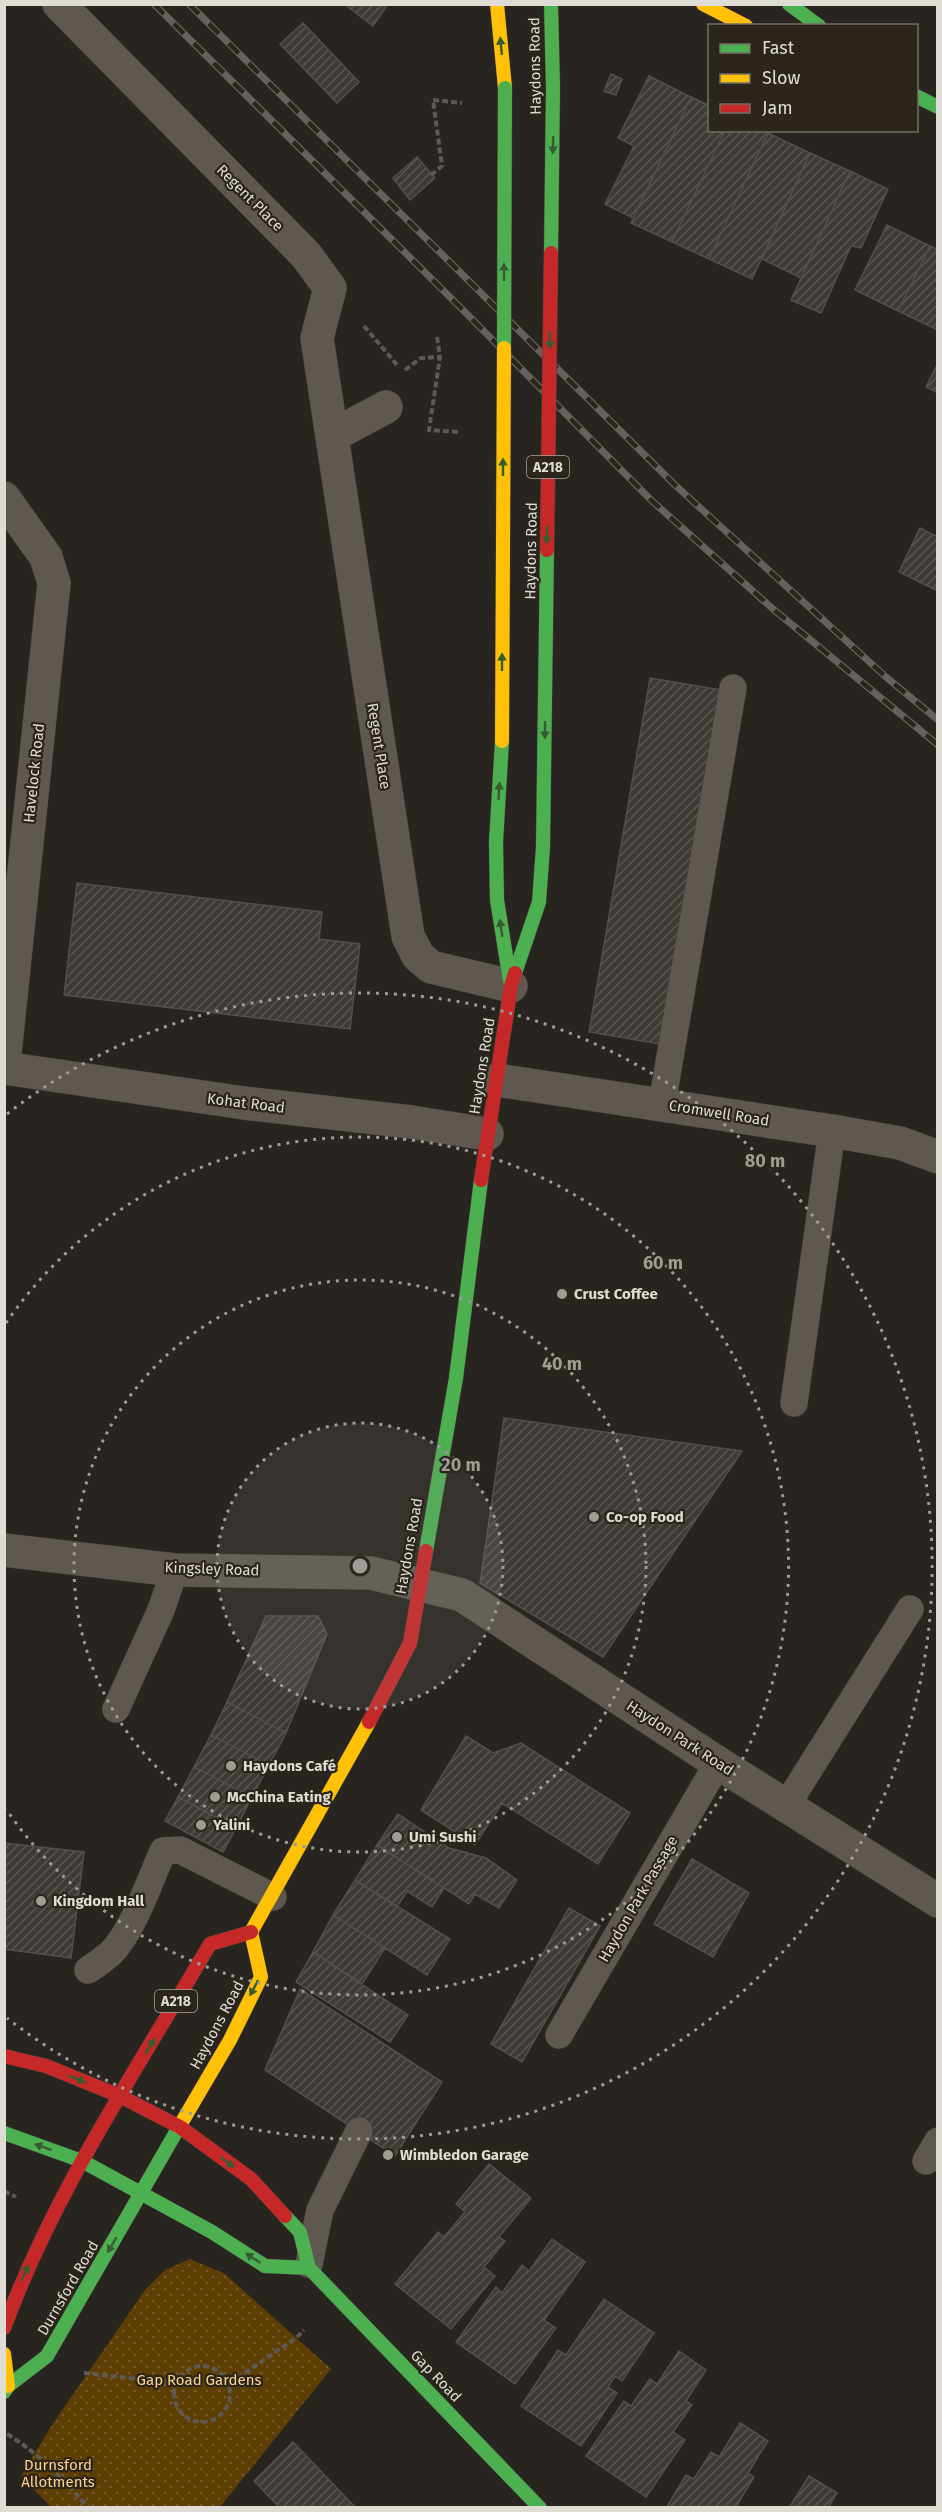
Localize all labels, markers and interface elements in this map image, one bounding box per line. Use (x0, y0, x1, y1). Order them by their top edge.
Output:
street label: Haydons Road (525, 17, 545, 115)
legend (708, 24, 918, 132)
one-way arrow (496, 37, 506, 56)
text: Fast (762, 37, 795, 59)
text: Slow (762, 67, 801, 89)
text: Jam (762, 97, 793, 119)
one-way arrow (548, 136, 557, 155)
street label: Regent Place (213, 161, 287, 235)
one-way arrow (499, 262, 509, 281)
one-way arrow (545, 331, 555, 350)
road number: A218 (527, 456, 569, 478)
one-way arrow (498, 457, 508, 476)
street label: Haydons Road (521, 502, 541, 600)
one-way arrow (542, 526, 552, 545)
one-way arrow (497, 652, 507, 671)
street label: Regent Place (363, 702, 395, 790)
one-way arrow (540, 721, 549, 740)
street label: Havelock Road (20, 722, 48, 824)
one-way arrow (495, 782, 504, 801)
one-way arrow (497, 919, 506, 938)
street label: Haydons Road (465, 1016, 499, 1116)
street label: Kohat Road (206, 1089, 286, 1117)
street label: Cromwell Road (668, 1096, 770, 1130)
text: 80 m (745, 1150, 785, 1172)
text: 60 m (643, 1252, 683, 1274)
place label: Crust Coffee (574, 1285, 658, 1303)
marker: Crust Coffee (555, 1287, 569, 1301)
text: 40 m (542, 1353, 582, 1375)
text: 20 m (441, 1454, 481, 1476)
street label: Haydons Road (392, 1496, 426, 1596)
place label: Co-op Food (606, 1508, 684, 1526)
marker: Co-op Food (587, 1510, 601, 1524)
centre of rings (350, 1556, 370, 1576)
street label: Kingsley Road (164, 1558, 260, 1580)
street label: Haydon Park Road (623, 1697, 737, 1779)
place label: Haydons Café (243, 1757, 336, 1775)
marker: Haydons Café (224, 1759, 238, 1773)
place label: McChina Eating (227, 1788, 331, 1806)
marker: McChina Eating (208, 1790, 222, 1804)
place label: Yalini (212, 1816, 250, 1834)
marker: Yalini (194, 1818, 208, 1832)
place label: Umi Sushi (409, 1828, 477, 1846)
marker: Umi Sushi (390, 1830, 404, 1844)
street label: Haydon Park Passage (595, 1833, 681, 1965)
place label: Kingdom Hall (53, 1892, 145, 1910)
marker: Kingdom Hall (34, 1894, 48, 1908)
street label: Haydons Road (186, 1978, 248, 2072)
one-way arrow (250, 1980, 259, 1997)
road number: A218 (155, 1990, 197, 2012)
one-way arrow (144, 2038, 155, 2054)
one-way arrow (68, 2075, 86, 2084)
one-way arrow (34, 2141, 52, 2151)
place label: Wimbledon Garage (400, 2146, 529, 2164)
marker: Wimbledon Garage (381, 2148, 395, 2162)
one-way arrow (218, 2156, 234, 2168)
street label: Durnsford Road (34, 2237, 102, 2339)
one-way arrow (107, 2237, 118, 2253)
one-way arrow (245, 2252, 261, 2264)
one-way arrow (21, 2265, 30, 2282)
street label: Gap Road (407, 2346, 465, 2406)
park label: Gap Road Gardens (137, 2371, 261, 2389)
park label: Durnsford Allotments (21, 2456, 95, 2491)

